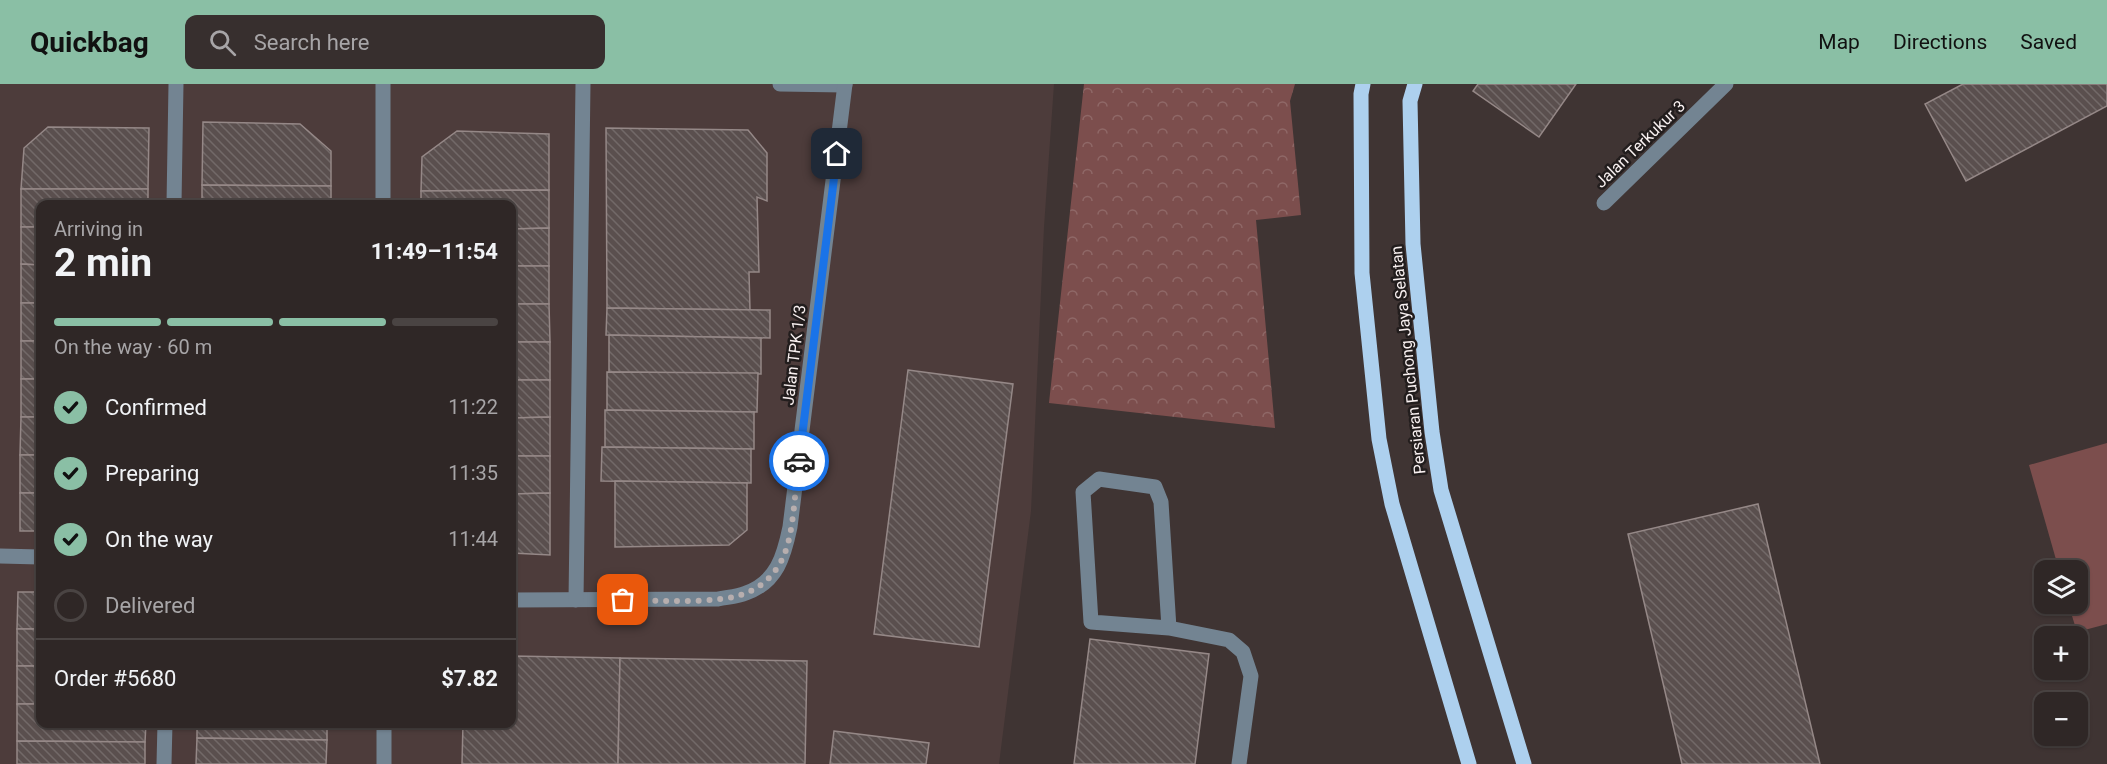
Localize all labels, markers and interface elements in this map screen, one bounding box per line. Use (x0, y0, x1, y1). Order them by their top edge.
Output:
search box (185, 15, 605, 69)
text: Quickbag (30, 26, 149, 59)
icon: search (206, 26, 239, 59)
text: Search here (254, 30, 369, 55)
text: Map (1818, 30, 1860, 54)
text: Directions (1893, 30, 1987, 54)
text: Saved (2020, 30, 2077, 54)
street label: Jalan Terkukur 3 (1591, 96, 1689, 192)
pin (811, 128, 862, 179)
icon: home (820, 137, 853, 170)
text: Arriving in (54, 217, 143, 241)
text: 11:49–11:54 (371, 239, 498, 264)
text: 2 min (54, 240, 152, 286)
street label: Persiaran Puchong Jaya Selatan (1387, 245, 1429, 475)
street label: Jalan TPK 1/3 (778, 304, 810, 406)
text: On the way · 60 m (54, 335, 212, 359)
icon: check (54, 391, 87, 424)
text: Confirmed (105, 395, 207, 420)
text: 11:22 (448, 395, 498, 419)
courier (769, 431, 829, 491)
icon: car (783, 445, 816, 478)
icon: check (54, 457, 87, 490)
text: Preparing (105, 461, 199, 486)
text: 11:35 (448, 461, 498, 485)
icon: check (54, 523, 87, 556)
text: On the way (105, 527, 213, 552)
text: 11:44 (448, 527, 498, 551)
map controls (2034, 560, 2088, 746)
button: layers (2034, 560, 2088, 614)
pin (597, 574, 648, 625)
icon: bag (606, 583, 639, 616)
text: Delivered (105, 593, 195, 618)
button: + (2034, 626, 2088, 680)
text: Order #5680 (54, 666, 176, 691)
text: $7.82 (441, 666, 498, 691)
button: − (2034, 692, 2088, 746)

